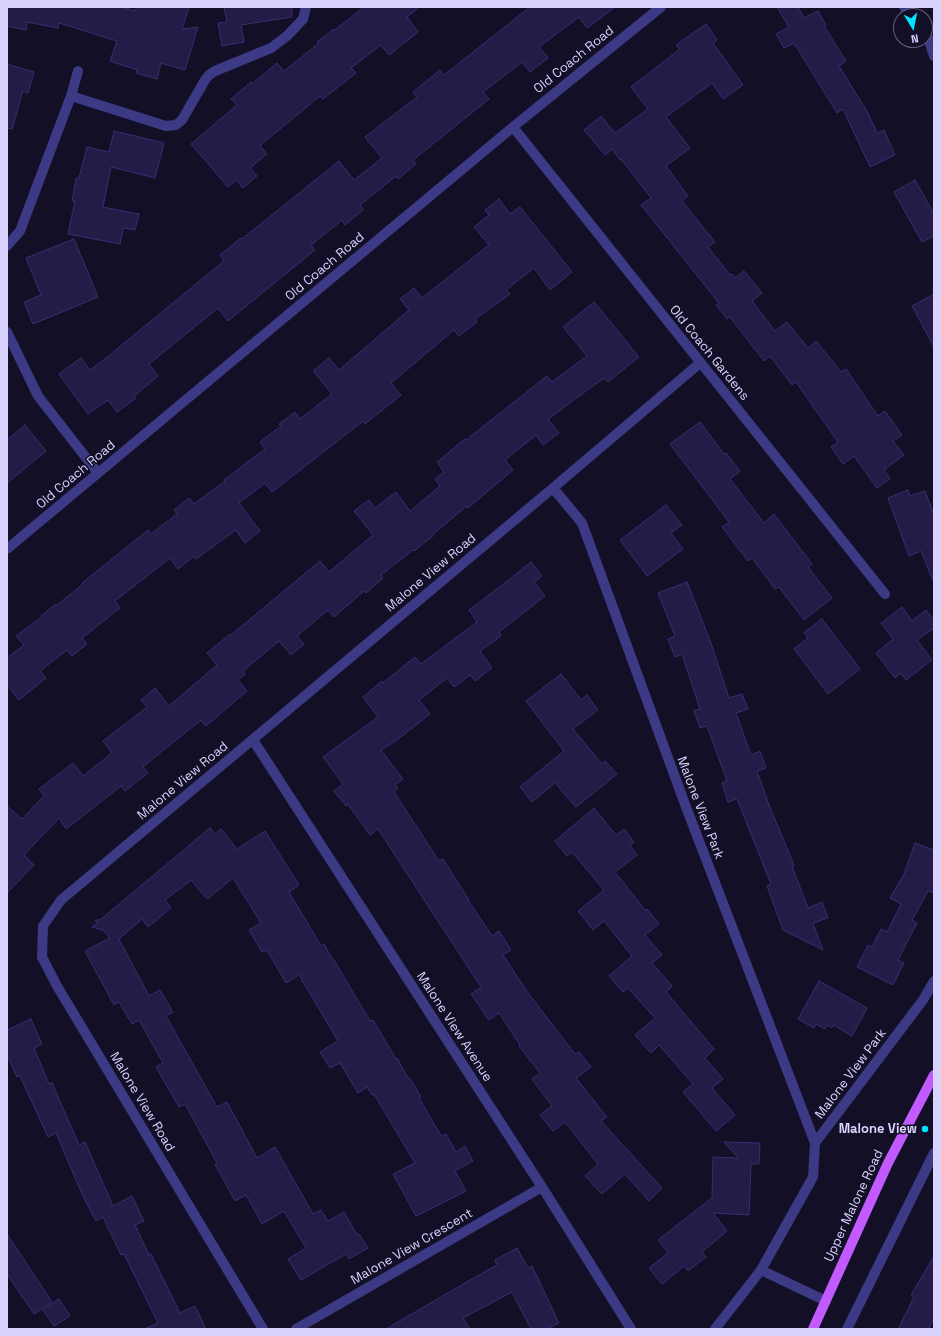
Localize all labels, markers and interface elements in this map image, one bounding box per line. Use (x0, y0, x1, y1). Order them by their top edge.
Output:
north arrow (893, 8, 933, 48)
street label: Old Coach Road (531, 23, 617, 97)
text: N (910, 31, 920, 46)
street label: Old Coach Road (282, 229, 368, 305)
street label: Old Coach Gardens (666, 302, 752, 404)
street label: Old Coach Road (33, 437, 119, 513)
street label: Malone View Road (383, 531, 479, 615)
street label: Malone View Road (135, 739, 231, 823)
street label: Malone View Park (673, 755, 727, 861)
street label: Malone View Avenue (413, 969, 495, 1085)
street label: Malone View Park (812, 1026, 890, 1122)
street label: Malone View Road (106, 1049, 178, 1155)
place label: Malone View (839, 1121, 917, 1137)
marker: Malone View (920, 1124, 930, 1134)
street label: Upper Malone Road (821, 1147, 887, 1265)
street label: Malone View Crescent (348, 1206, 476, 1288)

